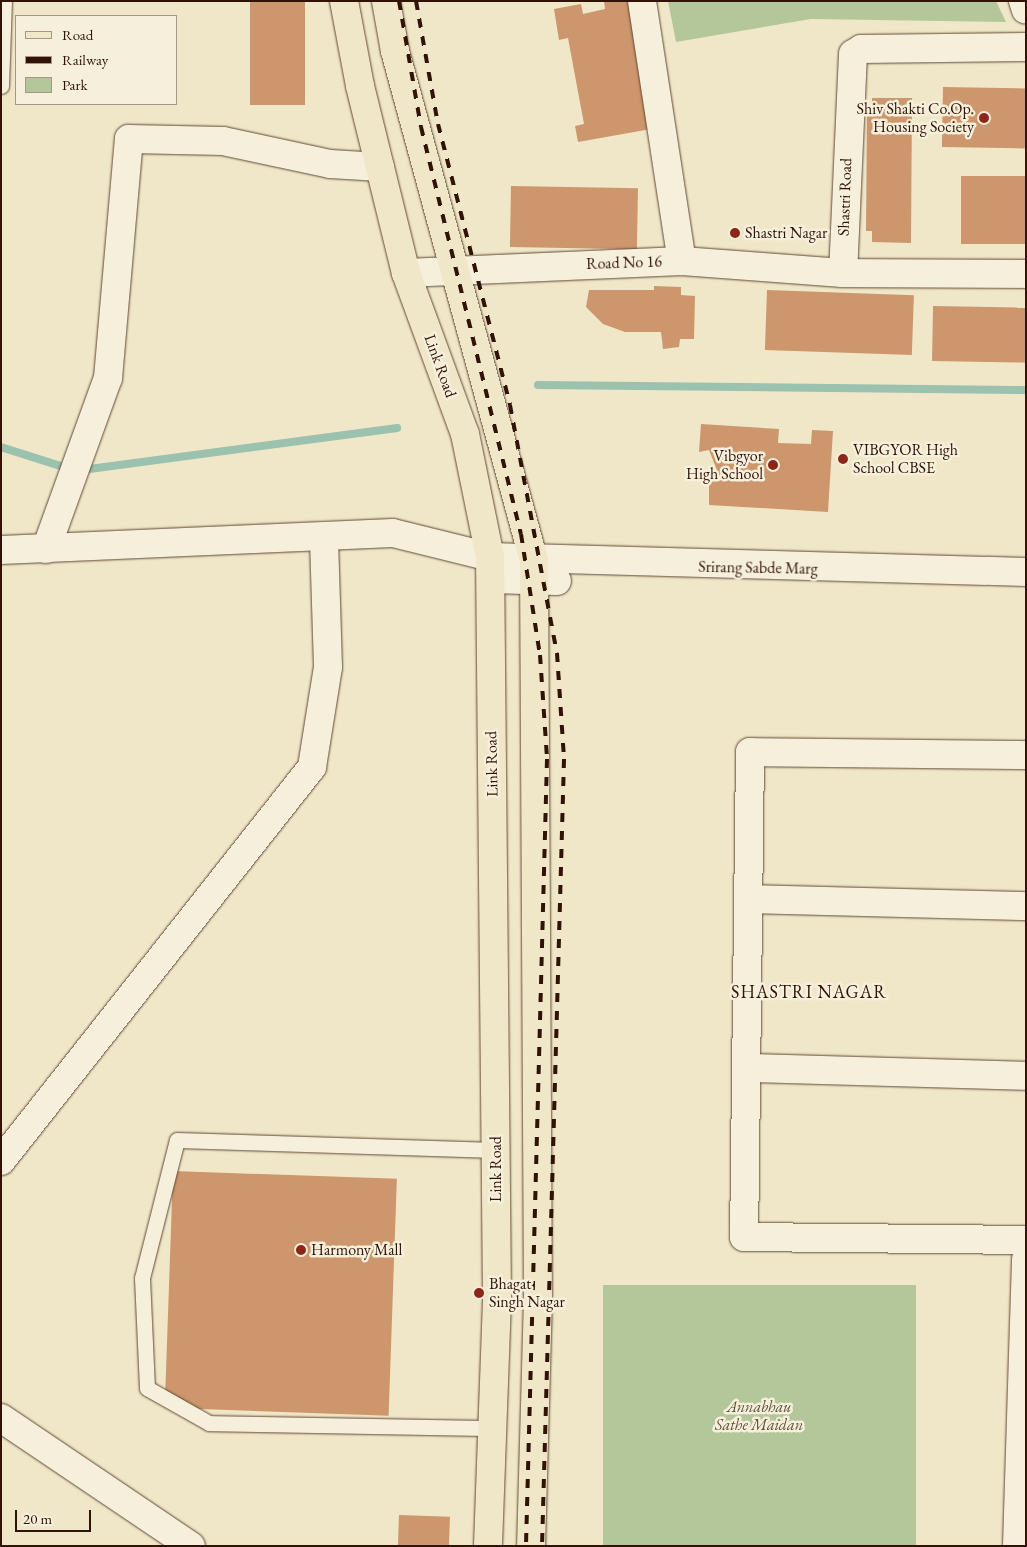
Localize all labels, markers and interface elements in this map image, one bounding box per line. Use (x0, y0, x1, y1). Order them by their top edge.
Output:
legend (15, 15, 178, 105)
text: Road (62, 25, 93, 44)
text: Railway (62, 50, 108, 69)
text: Park (62, 75, 88, 94)
place label: Shiv Shakti Co.Op. Housing Society (857, 99, 974, 137)
marker: Shiv Shakti Co.Op. Housing Society (978, 112, 990, 124)
street label: Shastri Road (834, 158, 856, 236)
place label: Shastri Nagar (745, 223, 827, 243)
marker: Shastri Nagar (729, 227, 741, 239)
street label: Road No 16 (586, 252, 662, 274)
street label: Link Road (420, 332, 460, 400)
place label: VIBGYOR High School CBSE (853, 440, 958, 478)
place label: Vibgyor High School (686, 446, 763, 484)
marker: VIBGYOR High School CBSE (837, 453, 849, 465)
marker: Vibgyor High School (767, 459, 779, 471)
street label: Srirang Sabde Marg (698, 557, 818, 579)
street label: Link Road (482, 731, 502, 797)
district label: SHASTRI NAGAR (729, 981, 889, 1003)
street label: Link Road (486, 1136, 506, 1202)
place label: Harmony Mall (311, 1240, 402, 1260)
marker: Harmony Mall (295, 1244, 307, 1256)
place label: Bhagat Singh Nagar (489, 1274, 565, 1312)
marker: Bhagat Singh Nagar (473, 1287, 485, 1299)
park label: Annabhau Sathe Maidan (715, 1397, 803, 1435)
scale bar (18, 1500, 94, 1532)
text: 20 m (23, 1509, 52, 1528)

